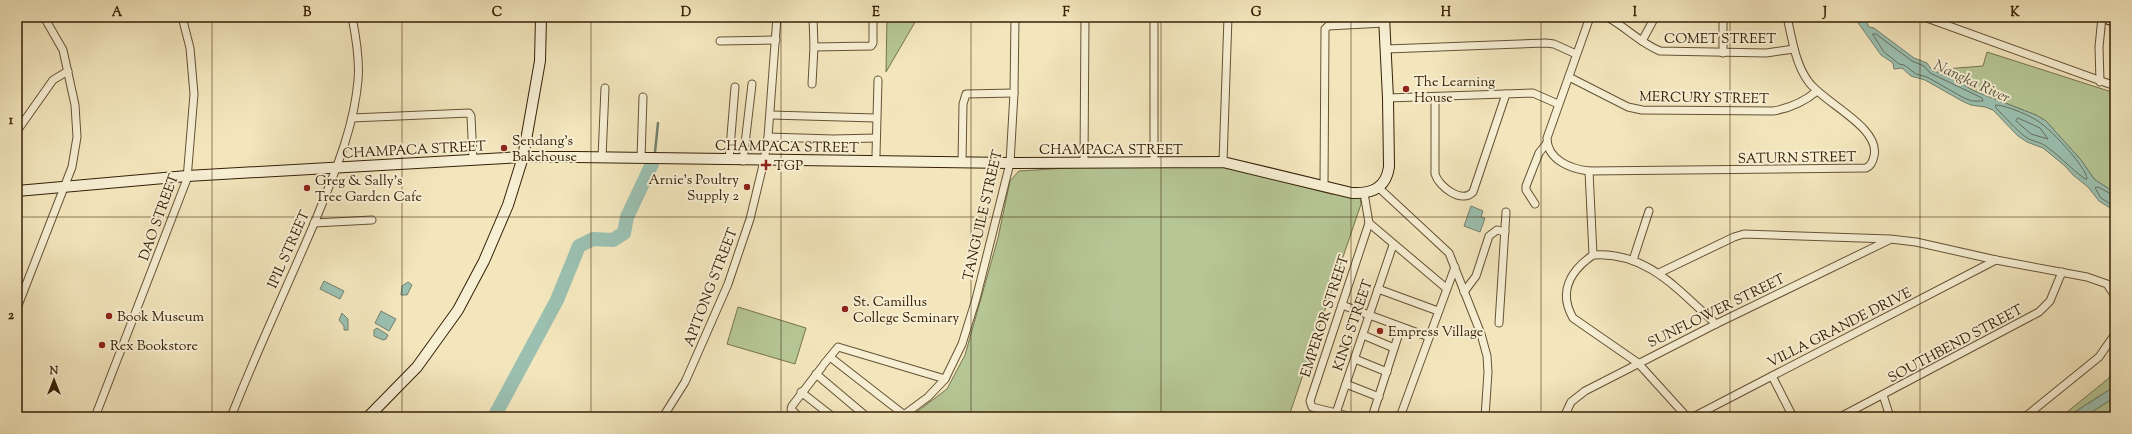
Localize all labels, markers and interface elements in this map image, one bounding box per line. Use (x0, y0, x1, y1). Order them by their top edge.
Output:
text: A (112, 4, 123, 22)
text: B (303, 4, 312, 22)
text: C (492, 4, 502, 22)
text: D (681, 4, 691, 22)
text: E (872, 4, 880, 22)
text: F (1062, 4, 1070, 22)
text: G (1251, 4, 1262, 22)
text: H (1441, 4, 1452, 22)
text: I (1633, 4, 1638, 22)
text: J (1822, 4, 1827, 22)
text: K (2010, 4, 2020, 22)
street label: COMET STREET (1664, 30, 1776, 50)
water label: Nangka River (1930, 56, 2013, 109)
place label: The Learning House (1414, 73, 1495, 109)
marker: The Learning House (1401, 84, 1411, 94)
street label: MERCURY STREET (1639, 88, 1769, 110)
text: 1 (9, 112, 14, 130)
place label: Sendang's Bakehouse (512, 132, 577, 168)
street label: CHAMPACA STREET (342, 137, 487, 165)
street label: CHAMPACA STREET (715, 137, 859, 159)
street label: CHAMPACA STREET (1039, 141, 1183, 161)
marker: Sendang's Bakehouse (499, 143, 509, 153)
street label: TANGUILE STREET (959, 148, 1009, 283)
street label: SATURN STREET (1738, 148, 1857, 170)
place label: TGP (774, 157, 803, 177)
marker: TGP (761, 160, 771, 170)
street label: DAO STREET (135, 171, 185, 264)
place label: Arnie's Poultry Supply 2 (649, 171, 739, 207)
place label: Greg & Sally's Tree Garden Cafe (315, 172, 422, 208)
marker: Arnie's Poultry Supply 2 (742, 182, 752, 192)
marker: Greg & Sally's Tree Garden Cafe (302, 183, 312, 193)
street label: IPIL STREET (264, 207, 316, 292)
street label: APITONG STREET (680, 225, 744, 350)
street label: EMPEROR STREET (1297, 253, 1355, 380)
street label: SUNFLOWER STREET (1645, 270, 1789, 354)
street label: KING STREET (1329, 277, 1379, 374)
street label: VILLA GRANDE DRIVE (1764, 283, 1916, 374)
place label: St. Camillus College Seminary (853, 293, 959, 329)
street label: SOUTHBEND STREET (1885, 301, 2027, 389)
marker: St. Camillus College Seminary (840, 304, 850, 314)
text: 2 (8, 307, 15, 325)
place label: Book Museum (117, 308, 204, 328)
marker: Book Museum (104, 311, 114, 321)
place label: Empress Village (1388, 323, 1483, 343)
marker: Empress Village (1375, 326, 1385, 336)
place label: Rex Bookstore (110, 337, 198, 357)
marker: Rex Bookstore (97, 340, 107, 350)
north arrow (34, 360, 74, 400)
text: N (49, 363, 59, 379)

